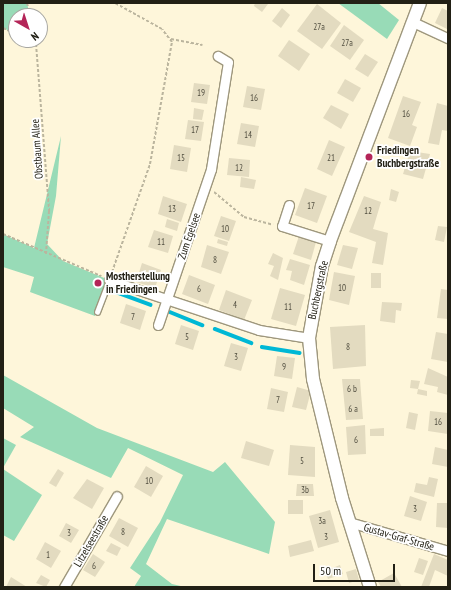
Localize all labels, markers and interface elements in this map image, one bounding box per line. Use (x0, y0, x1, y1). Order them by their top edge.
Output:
north arrow (8, 8, 48, 48)
house number: 27a (313, 22, 325, 32)
text: N (28, 29, 42, 44)
house number: 27a (341, 38, 353, 48)
house number: 19 (197, 88, 205, 98)
house number: 16 (250, 93, 258, 103)
house number: 16 (402, 109, 410, 119)
street label: Obstbaum Allee (28, 118, 46, 180)
house number: 17 (191, 125, 199, 135)
house number: 14 (244, 130, 252, 140)
place label: Friedingen Buchbergstraße (377, 144, 439, 170)
marker: Friedingen Buchbergstraße (364, 152, 374, 162)
house number: 15 (177, 153, 185, 163)
house number: 21 (327, 153, 335, 163)
house number: 12 (235, 163, 243, 173)
house number: 17 (307, 201, 315, 211)
house number: 13 (168, 204, 176, 214)
house number: 12 (364, 206, 372, 216)
street label: Zum Egelsee (175, 211, 203, 261)
house number: 10 (221, 224, 229, 234)
house number: 11 (157, 237, 165, 247)
house number: 8 (213, 255, 217, 265)
street label: Buchbergstraße (305, 259, 331, 321)
place label: Mostherstellung in Friedingen (106, 270, 170, 296)
marker: Mostherstellung in Friedingen (93, 278, 103, 288)
house number: 10 (338, 283, 346, 293)
house number: 6 (197, 284, 201, 294)
house number: 4 (233, 300, 237, 310)
house number: 11 (284, 302, 292, 312)
house number: 7 (131, 312, 135, 322)
house number: 5 (185, 332, 189, 342)
house number: 8 (346, 342, 350, 352)
house number: 3 (234, 352, 238, 362)
house number: 9 (282, 362, 286, 372)
house number: 6 b (347, 384, 357, 394)
house number: 7 (276, 395, 280, 405)
house number: 6 a (348, 404, 358, 414)
house number: 16 (434, 417, 442, 427)
house number: 6 (354, 435, 358, 445)
house number: 5 (300, 456, 304, 466)
house number: 10 (145, 476, 153, 486)
house number: 3b (301, 485, 309, 495)
house number: 3 (413, 504, 417, 514)
street label: Litzelseestraße (71, 513, 111, 569)
house number: 3a (318, 516, 326, 526)
street label: Gustav-Graf-Straße (362, 521, 436, 553)
house number: 8 (121, 527, 125, 537)
house number: 3 (67, 528, 71, 538)
house number: 3 (324, 532, 328, 542)
house number: 1 (46, 550, 50, 560)
scale bar (315, 556, 397, 582)
house number: 6 (92, 561, 96, 571)
text: 50 m (320, 563, 341, 578)

